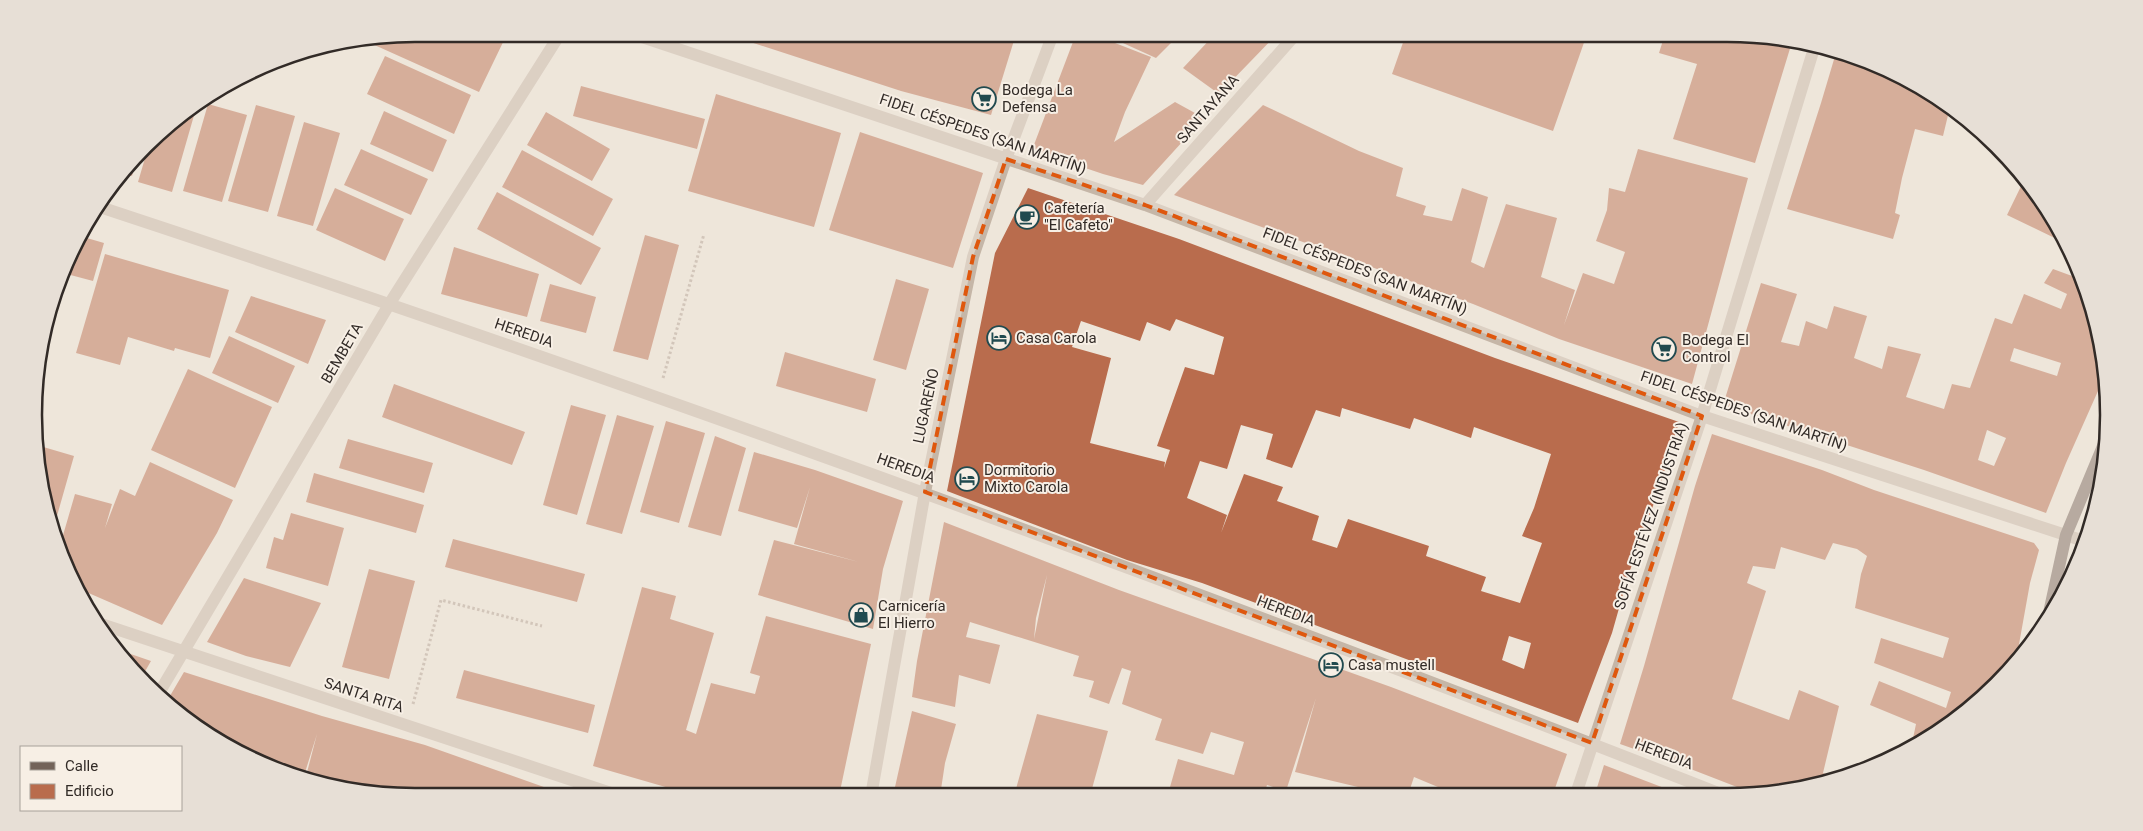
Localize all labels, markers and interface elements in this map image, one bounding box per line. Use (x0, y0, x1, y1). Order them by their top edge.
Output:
street label: SANTAYANA (1173, 71, 1243, 147)
place label: Bodega La Defensa (1002, 81, 1073, 116)
supermarket icon: Bodega La Defensa (971, 86, 997, 112)
street label: FIDEL CÉSPEDES (SAN MARTÍN) (877, 90, 1089, 178)
place label: Cafetería "El Cafeto" (1044, 199, 1113, 234)
cafe icon: Cafetería "El Cafeto" (1014, 204, 1040, 230)
street label: FIDEL CÉSPEDES (SAN MARTÍN) (1260, 224, 1470, 318)
street label: HEREDIA (492, 315, 556, 351)
street label: BEMBETA (317, 319, 367, 387)
hotel icon: Casa Carola (986, 325, 1012, 351)
place label: Casa Carola (1016, 329, 1097, 347)
place label: Bodega El Control (1682, 331, 1749, 366)
supermarket icon: Bodega El Control (1651, 336, 1677, 362)
street label: LUGAREÑO (909, 367, 943, 445)
street label: FIDEL CÉSPEDES (SAN MARTÍN) (1638, 367, 1850, 455)
street label: SOFÍA ESTÉVEZ (INDUSTRIA) (1610, 420, 1692, 612)
street label: HEREDIA (874, 449, 938, 487)
place label: Dormitorio Mixto Carola (984, 461, 1068, 496)
hotel icon: Dormitorio Mixto Carola (954, 466, 980, 492)
street label: HEREDIA (1254, 592, 1318, 630)
place label: Carnicería El Hierro (878, 597, 946, 632)
shop icon: Carnicería El Hierro (848, 602, 874, 628)
hotel icon: Casa mustell (1318, 652, 1344, 678)
place label: Casa mustell (1348, 656, 1435, 674)
street label: SANTA RITA (322, 674, 406, 716)
street label: HEREDIA (1632, 735, 1696, 773)
legend (20, 746, 182, 811)
text: Calle (65, 757, 98, 775)
text: Edificio (65, 782, 114, 800)

